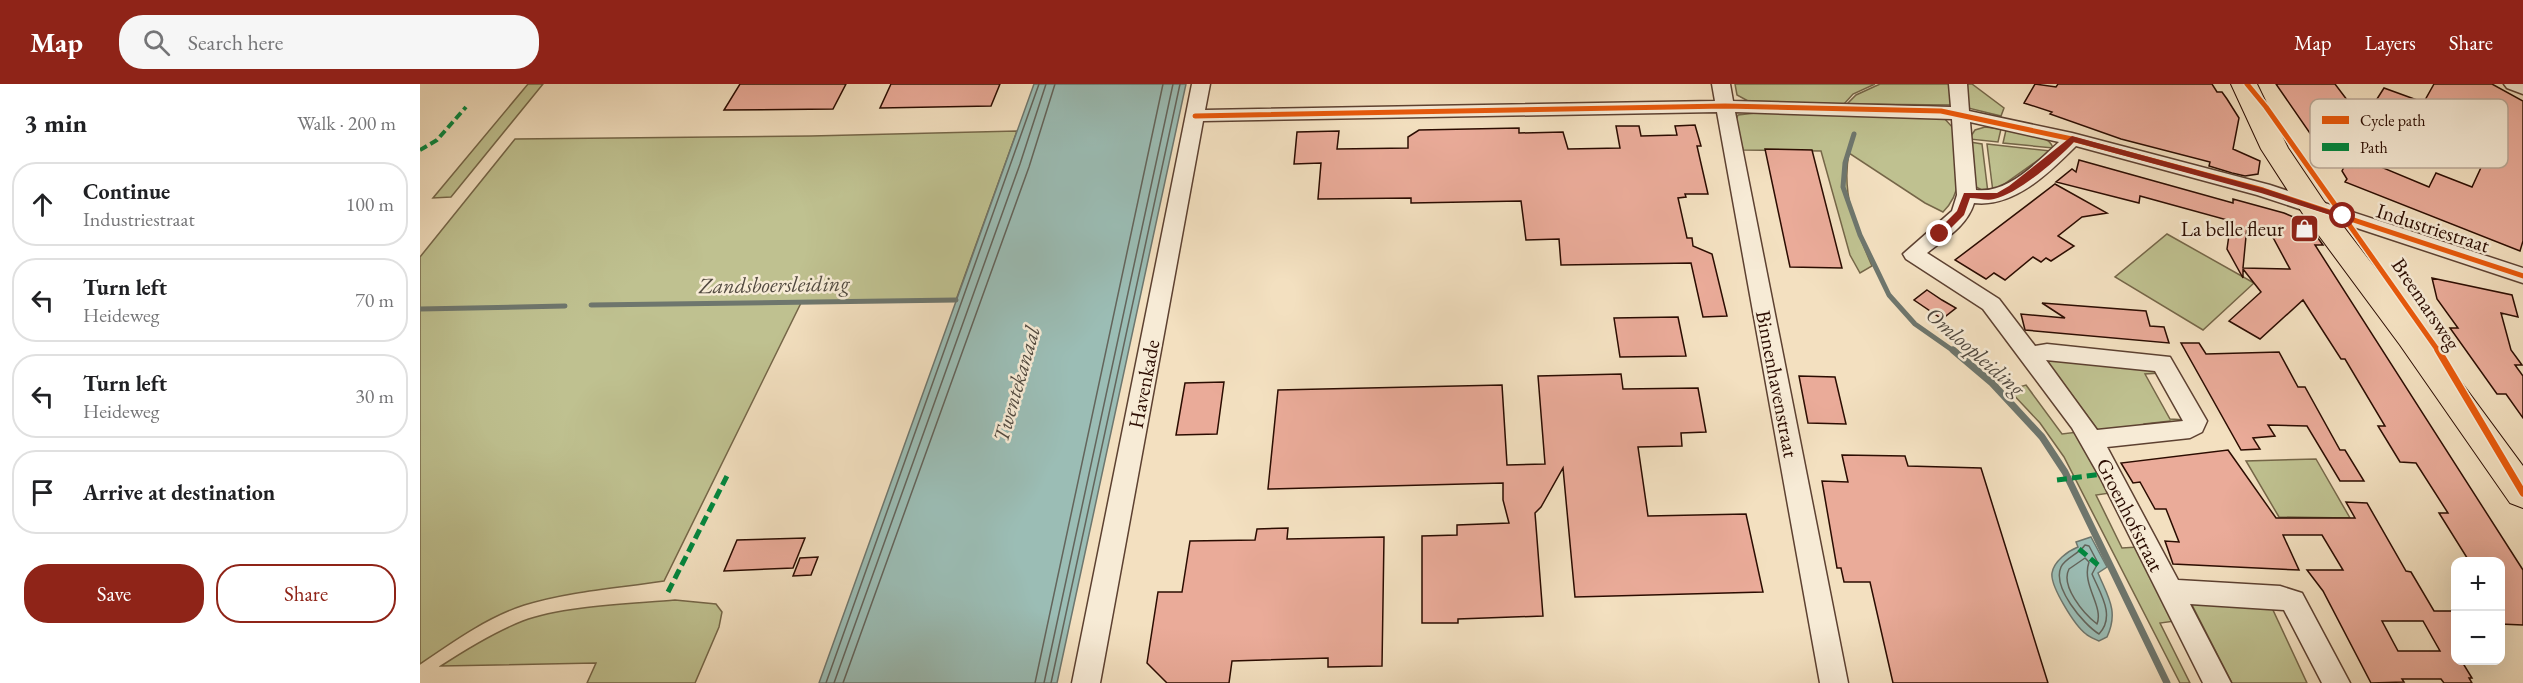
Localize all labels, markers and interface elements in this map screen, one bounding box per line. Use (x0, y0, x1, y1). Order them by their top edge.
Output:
search box (119, 15, 539, 69)
text: Map (30, 24, 83, 60)
icon: search (140, 26, 173, 59)
text: Search here (188, 28, 283, 57)
text: Map (2294, 29, 2332, 56)
text: Layers (2365, 29, 2416, 56)
text: Share (2449, 29, 2493, 56)
legend (2310, 99, 2508, 168)
text: 3 min (24, 106, 87, 140)
text: Walk · 200 m (297, 110, 396, 136)
text: Cycle path (2360, 110, 2425, 131)
text: Path (2360, 137, 2388, 158)
text: Continue (83, 177, 170, 206)
icon: ahead (26, 188, 59, 221)
text: 100 m (346, 191, 394, 217)
street label: Industriestraat (2373, 197, 2494, 259)
route start (2329, 202, 2355, 228)
text: Industriestraat (83, 206, 195, 232)
shop icon: La belle fleur (2289, 213, 2321, 245)
place label: La belle fleur (2181, 215, 2284, 242)
route end (1926, 220, 1952, 246)
street label: Breemarsweg (2386, 253, 2468, 356)
water label: Zandsboersleiding (697, 269, 851, 300)
text: Turn left (83, 273, 167, 302)
icon: left (26, 284, 59, 317)
text: 70 m (355, 287, 394, 313)
water label: Omloopleiding (1920, 300, 2032, 403)
text: Heideweg (83, 302, 160, 328)
street label: Binnenhavenstraat (1750, 308, 1805, 460)
water label: Twentekanaal (986, 322, 1047, 445)
street label: Havenkade (1122, 337, 1165, 431)
text: Turn left (83, 369, 167, 398)
icon: left (26, 380, 59, 413)
text: 30 m (355, 383, 394, 409)
text: Heideweg (83, 398, 160, 424)
street label: Groenhofstraat (2090, 454, 2171, 576)
icon: arrive (26, 476, 59, 509)
text: Arrive at destination (83, 478, 275, 507)
map controls (2451, 557, 2505, 665)
button: + (2451, 557, 2505, 611)
button: Save (24, 564, 204, 623)
button: Share (216, 564, 396, 623)
button: − (2451, 611, 2505, 665)

